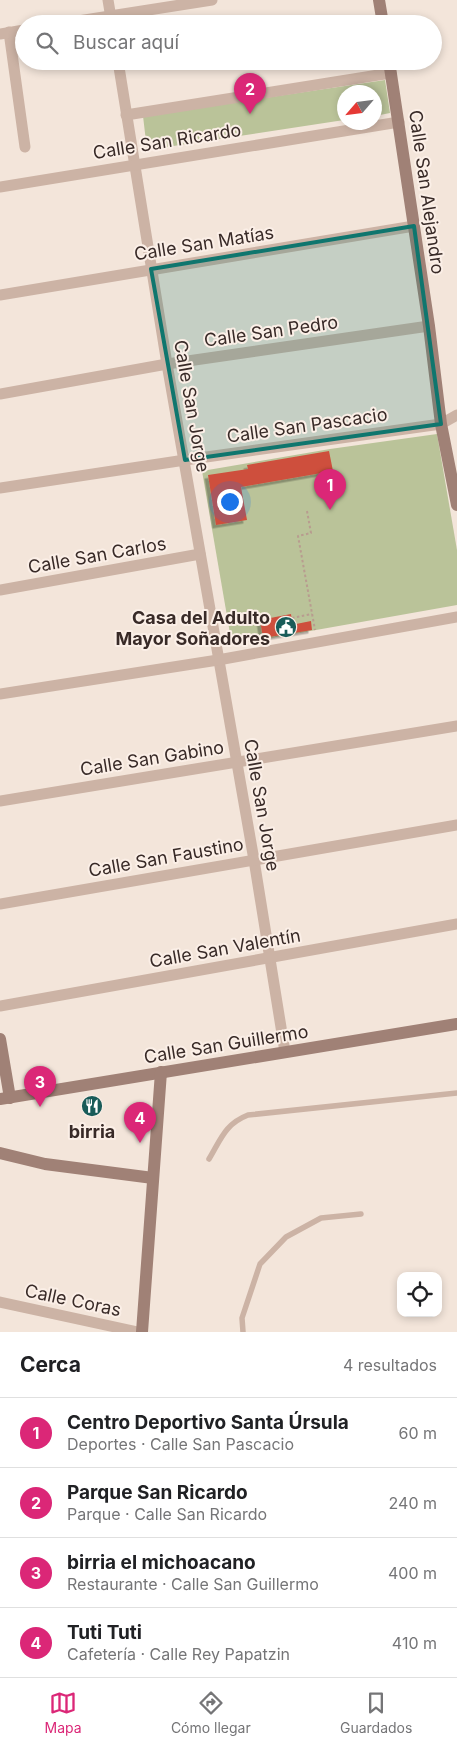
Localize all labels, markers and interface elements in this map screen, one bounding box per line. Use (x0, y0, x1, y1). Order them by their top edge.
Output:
search box (15, 15, 442, 70)
icon: search (33, 29, 61, 57)
text: Buscar aquí (73, 31, 179, 54)
pin: 2 (234, 73, 266, 114)
north arrow (337, 85, 382, 130)
street label: Calle San Alejandro (405, 109, 449, 275)
street label: Calle San Ricardo (91, 119, 243, 163)
street label: Calle San Matías (133, 222, 275, 264)
street label: Calle San Pedro (203, 311, 339, 351)
street label: Calle San Jorge (170, 338, 214, 474)
street label: Calle San Pascacio (225, 403, 389, 447)
pin: 1 (314, 469, 346, 510)
your location (217, 489, 243, 515)
street label: Calle San Carlos (26, 533, 168, 577)
place label: Casa del Adulto Mayor Soñadores (115, 607, 270, 649)
public building icon: Casa del Adulto Mayor Soñadores (274, 615, 298, 639)
street label: Calle San Gabino (79, 736, 225, 780)
street label: Calle San Jorge (240, 737, 284, 873)
street label: Calle San Faustino (87, 833, 245, 881)
street label: Calle San Valentín (148, 924, 302, 972)
street label: Calle San Guillermo (142, 1021, 310, 1067)
pin: 3 (24, 1066, 56, 1107)
restaurant icon: birria (80, 1094, 104, 1118)
pin: 4 (124, 1102, 156, 1143)
place label: birria (69, 1121, 115, 1142)
map controls (397, 1272, 442, 1317)
button: locate (397, 1272, 442, 1317)
street label: Calle Coras (23, 1280, 123, 1320)
text: Cerca (20, 1352, 81, 1377)
text: 4 resultados (343, 1355, 437, 1375)
text: Centro Deportivo Santa Úrsula (67, 1411, 349, 1434)
text: 1 (33, 1423, 39, 1443)
text: 60 m (398, 1423, 437, 1443)
text: Deportes · Calle San Pascacio (67, 1434, 294, 1454)
text: Parque San Ricardo (67, 1481, 248, 1504)
text: 2 (31, 1493, 41, 1513)
text: 240 m (389, 1493, 437, 1513)
text: Parque · Calle San Ricardo (67, 1504, 267, 1524)
text: birria el michoacano (67, 1551, 256, 1574)
text: 3 (31, 1563, 41, 1583)
text: 400 m (388, 1563, 437, 1583)
text: Restaurante · Calle San Guillermo (67, 1574, 319, 1594)
text: Tuti Tuti (67, 1621, 142, 1644)
text: 4 (31, 1633, 41, 1653)
text: 410 m (392, 1633, 437, 1653)
text: Cafetería · Calle Rey Papatzin (67, 1644, 290, 1664)
tab: Mapa (45, 1689, 82, 1736)
tab: Cómo llegar (171, 1689, 251, 1736)
tab: Guardados (340, 1689, 412, 1736)

